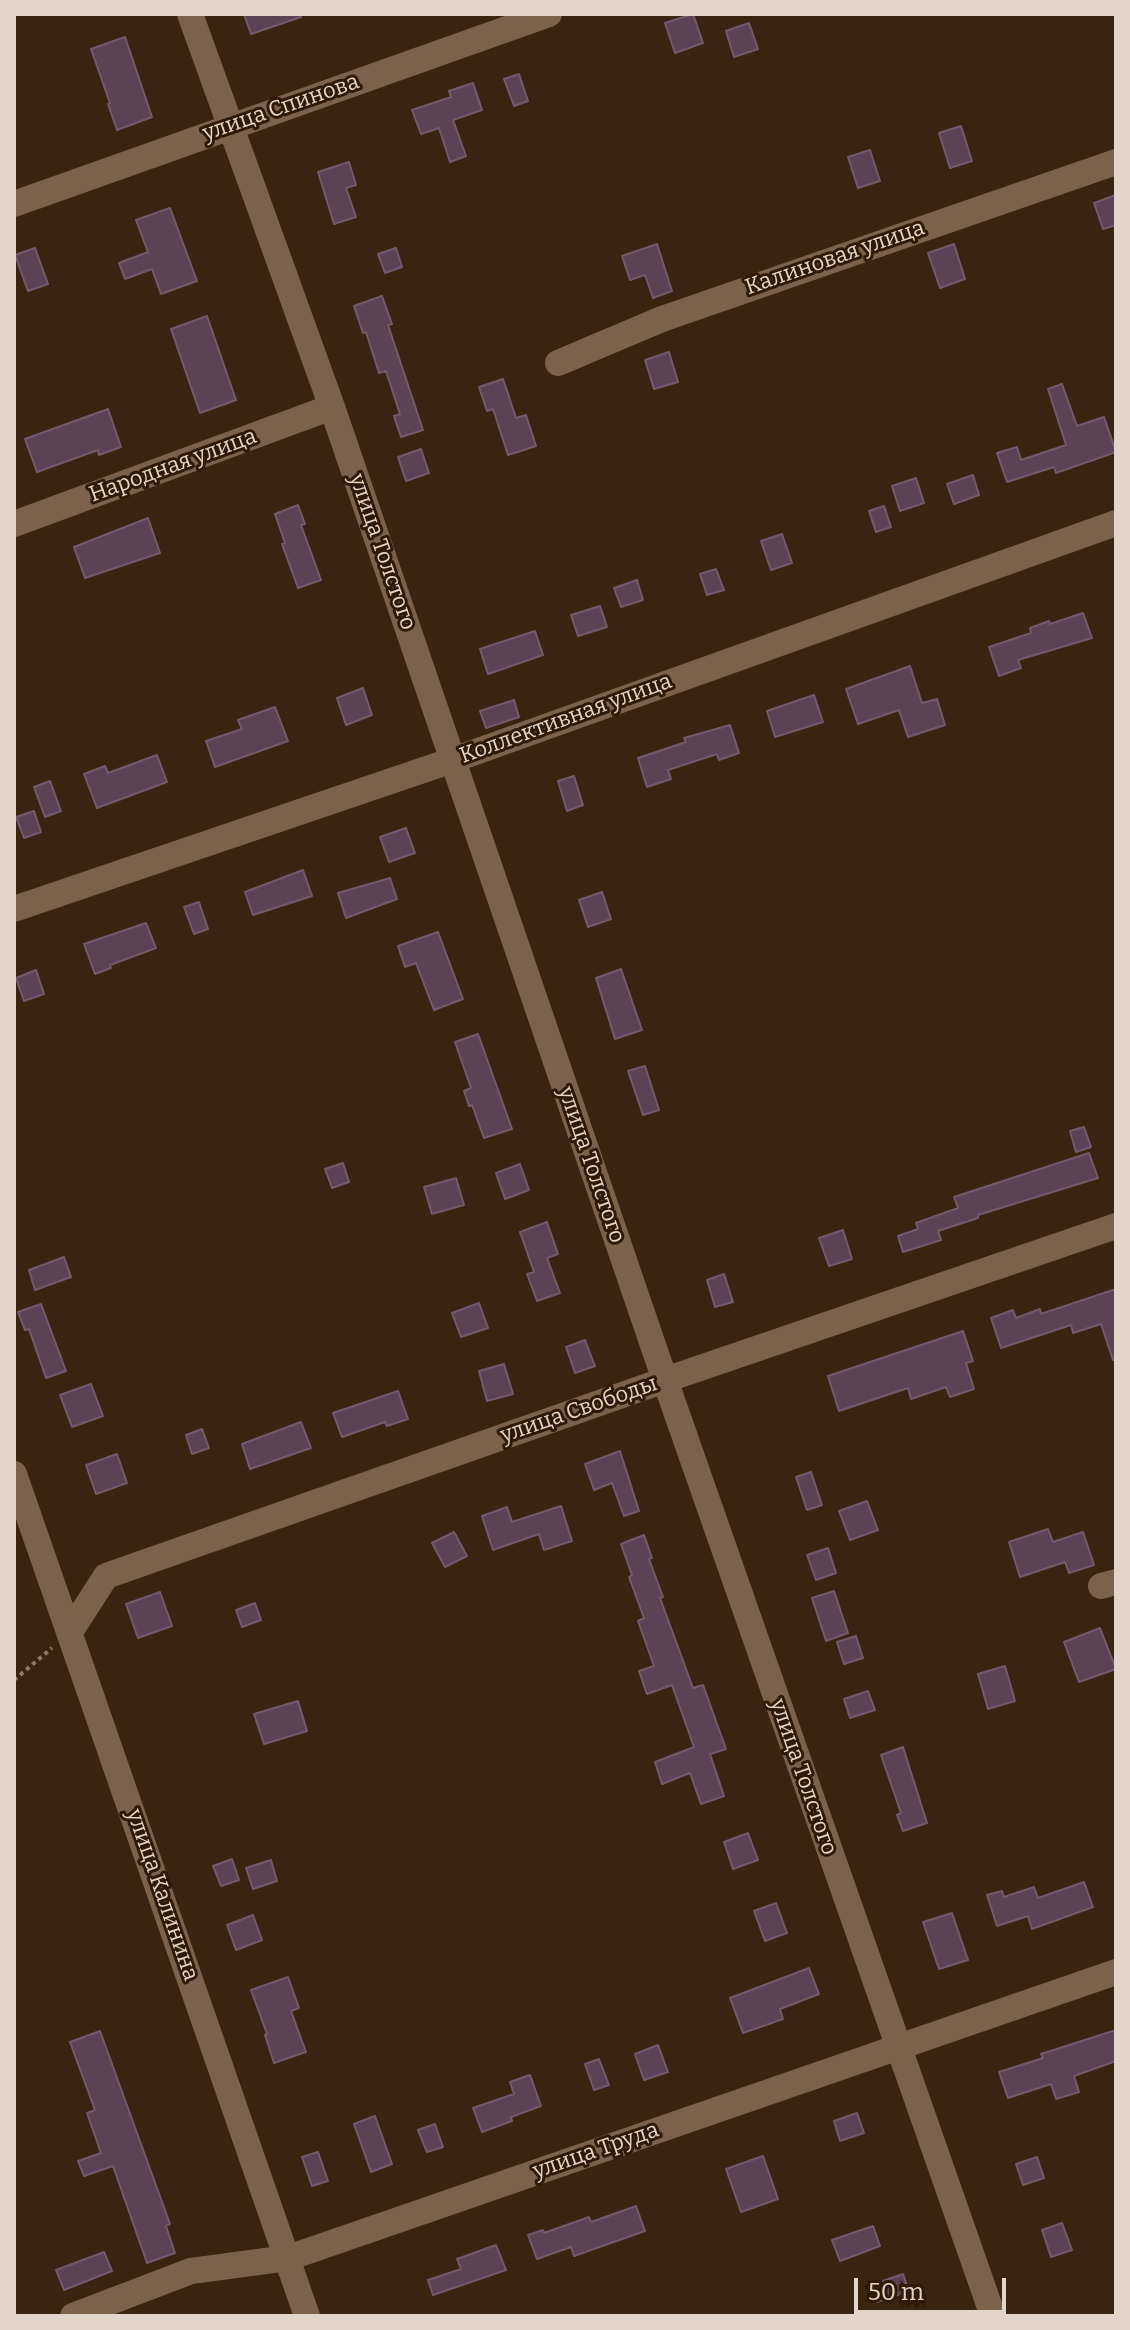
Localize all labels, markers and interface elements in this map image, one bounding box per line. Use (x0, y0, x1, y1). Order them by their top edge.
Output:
street label: улица Спинова (199, 69, 363, 147)
street label: Калиновая улица (742, 215, 928, 301)
street label: Народная улица (86, 423, 260, 509)
street label: улица Толстого (343, 470, 421, 634)
street label: Коллективная улица (456, 668, 676, 770)
street label: улица Толстого (552, 1083, 630, 1247)
street label: улица Свободы (497, 1371, 661, 1449)
street label: улица Толстого (764, 1695, 842, 1859)
street label: улица Калинина (120, 1806, 204, 1984)
street label: улица Труда (530, 2117, 662, 2185)
scale bar (858, 2262, 1010, 2312)
text: 50 m (868, 2278, 924, 2306)

